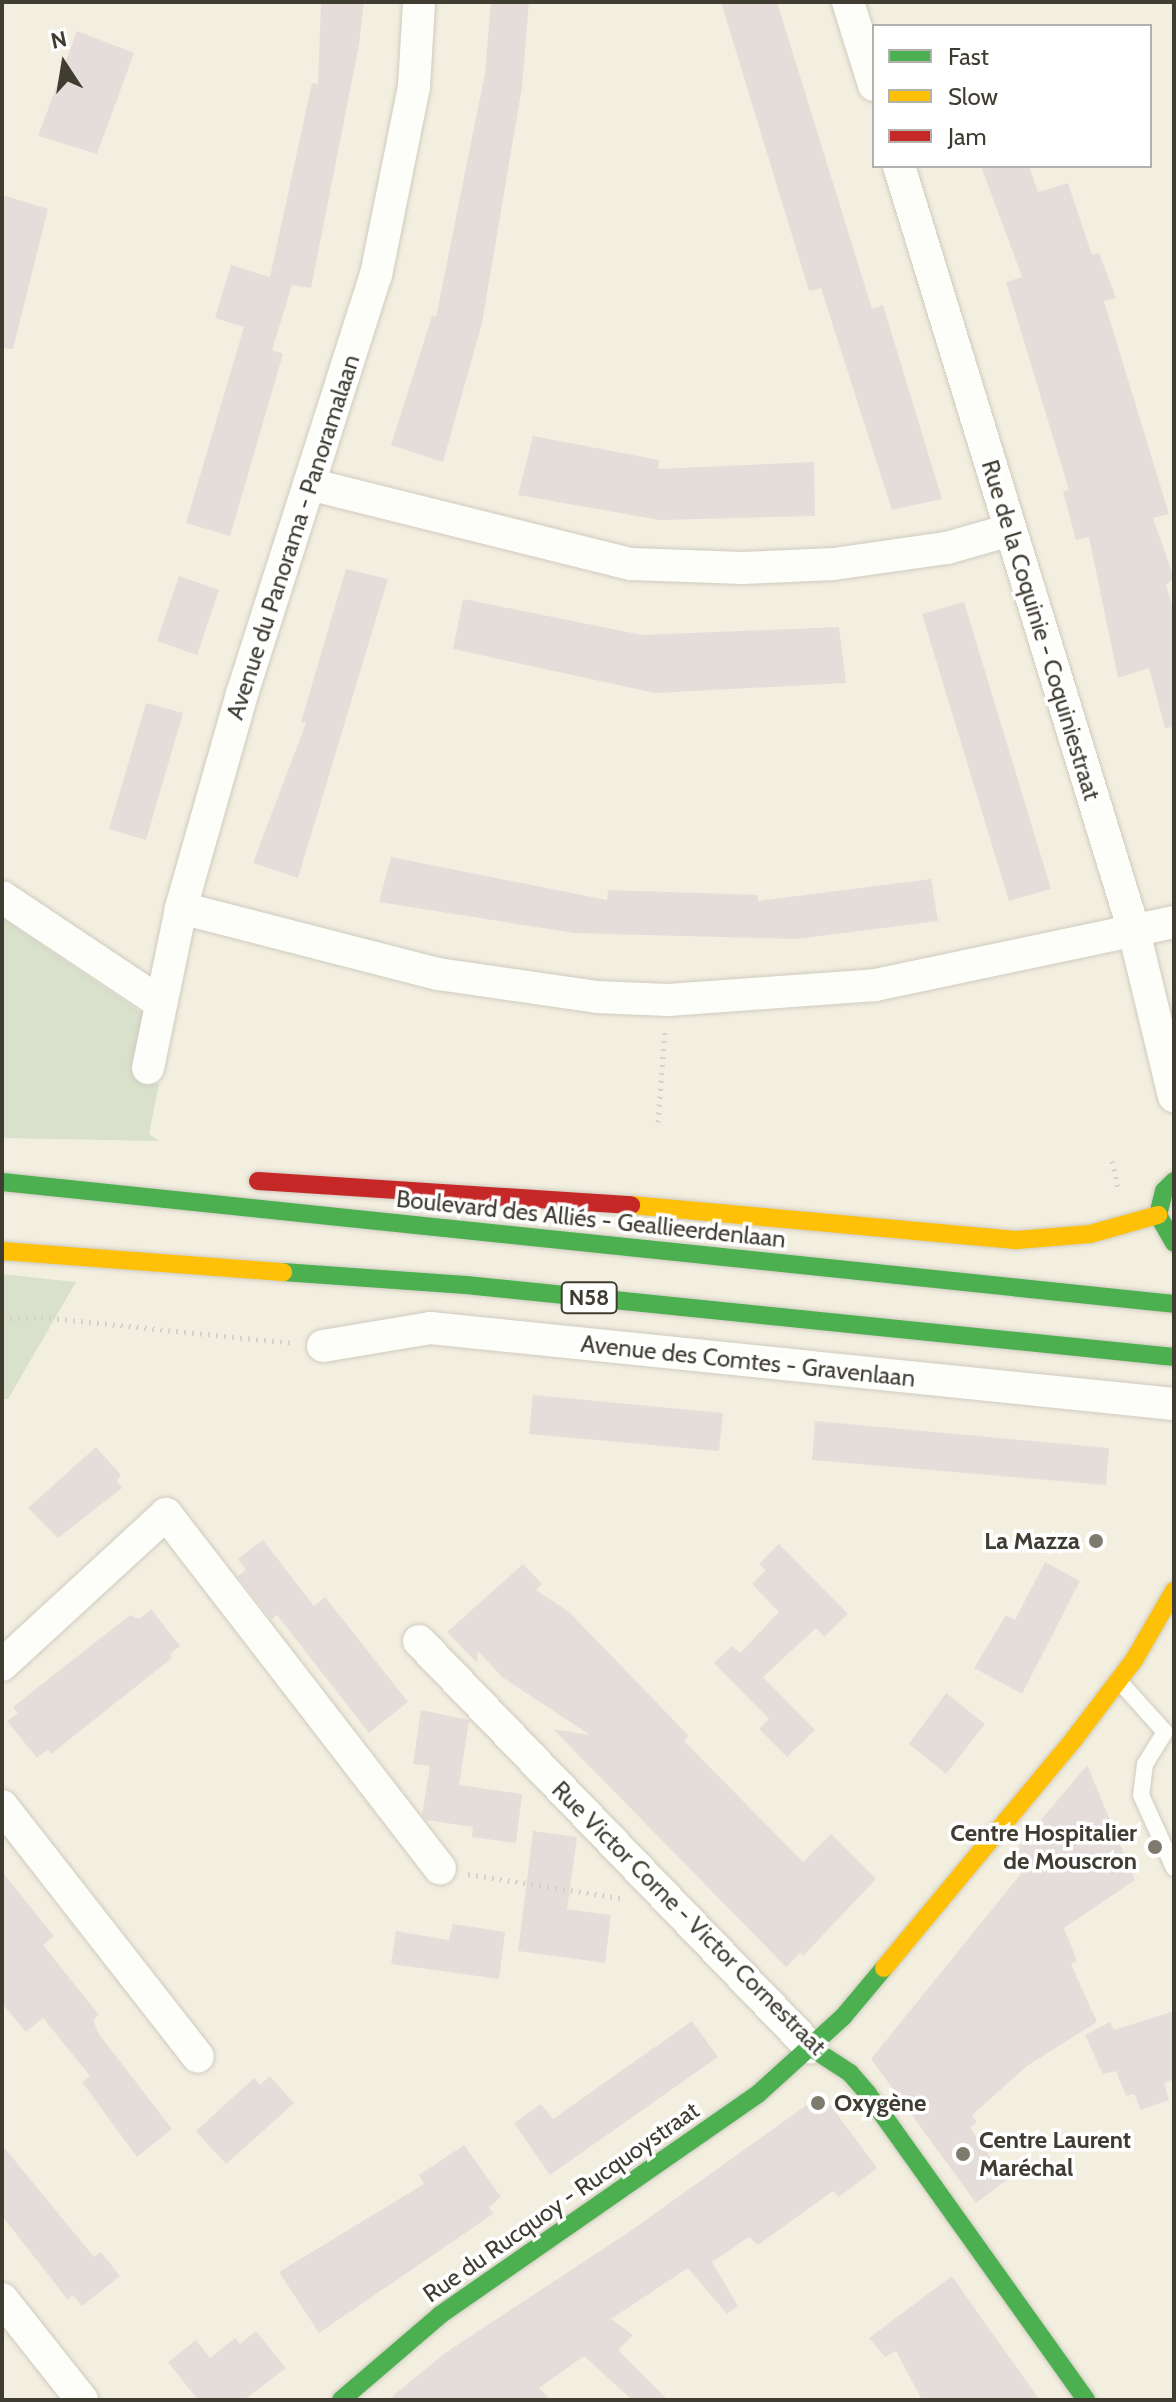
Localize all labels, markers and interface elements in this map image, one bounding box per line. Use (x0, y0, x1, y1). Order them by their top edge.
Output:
north arrow (24, 24, 104, 104)
legend (872, 24, 1152, 168)
text: N (48, 25, 69, 55)
text: Fast (948, 42, 989, 71)
text: Slow (948, 82, 998, 111)
text: Jam (948, 122, 986, 151)
street label: Avenue du Panorama - Panoramalaan (220, 351, 366, 723)
street label: Rue de la Coquinie - Coquiniestraat (975, 456, 1107, 804)
street label: Boulevard des Alliés - Geallieerdenlaan (395, 1184, 787, 1254)
road number: N58 (559, 1280, 619, 1316)
street label: Avenue des Comtes - Gravenlaan (579, 1329, 917, 1393)
place label: La Mazza (984, 1527, 1080, 1555)
marker: La Mazza (1087, 1532, 1105, 1550)
street label: Rue Victor Corne - Victor Cornestraat (546, 1775, 832, 2061)
place label: Centre Hospitalier de Mouscron (950, 1819, 1137, 1875)
marker: Centre Hospitalier de Mouscron (1144, 1836, 1166, 1858)
place label: Oxygène (834, 2089, 926, 2117)
marker: Oxygène (809, 2094, 827, 2112)
street label: Rue du Rucquoy - Rucquoystraat (418, 2096, 704, 2308)
place label: Centre Laurent Maréchal (979, 2126, 1131, 2182)
marker: Centre Laurent Maréchal (954, 2145, 972, 2163)

